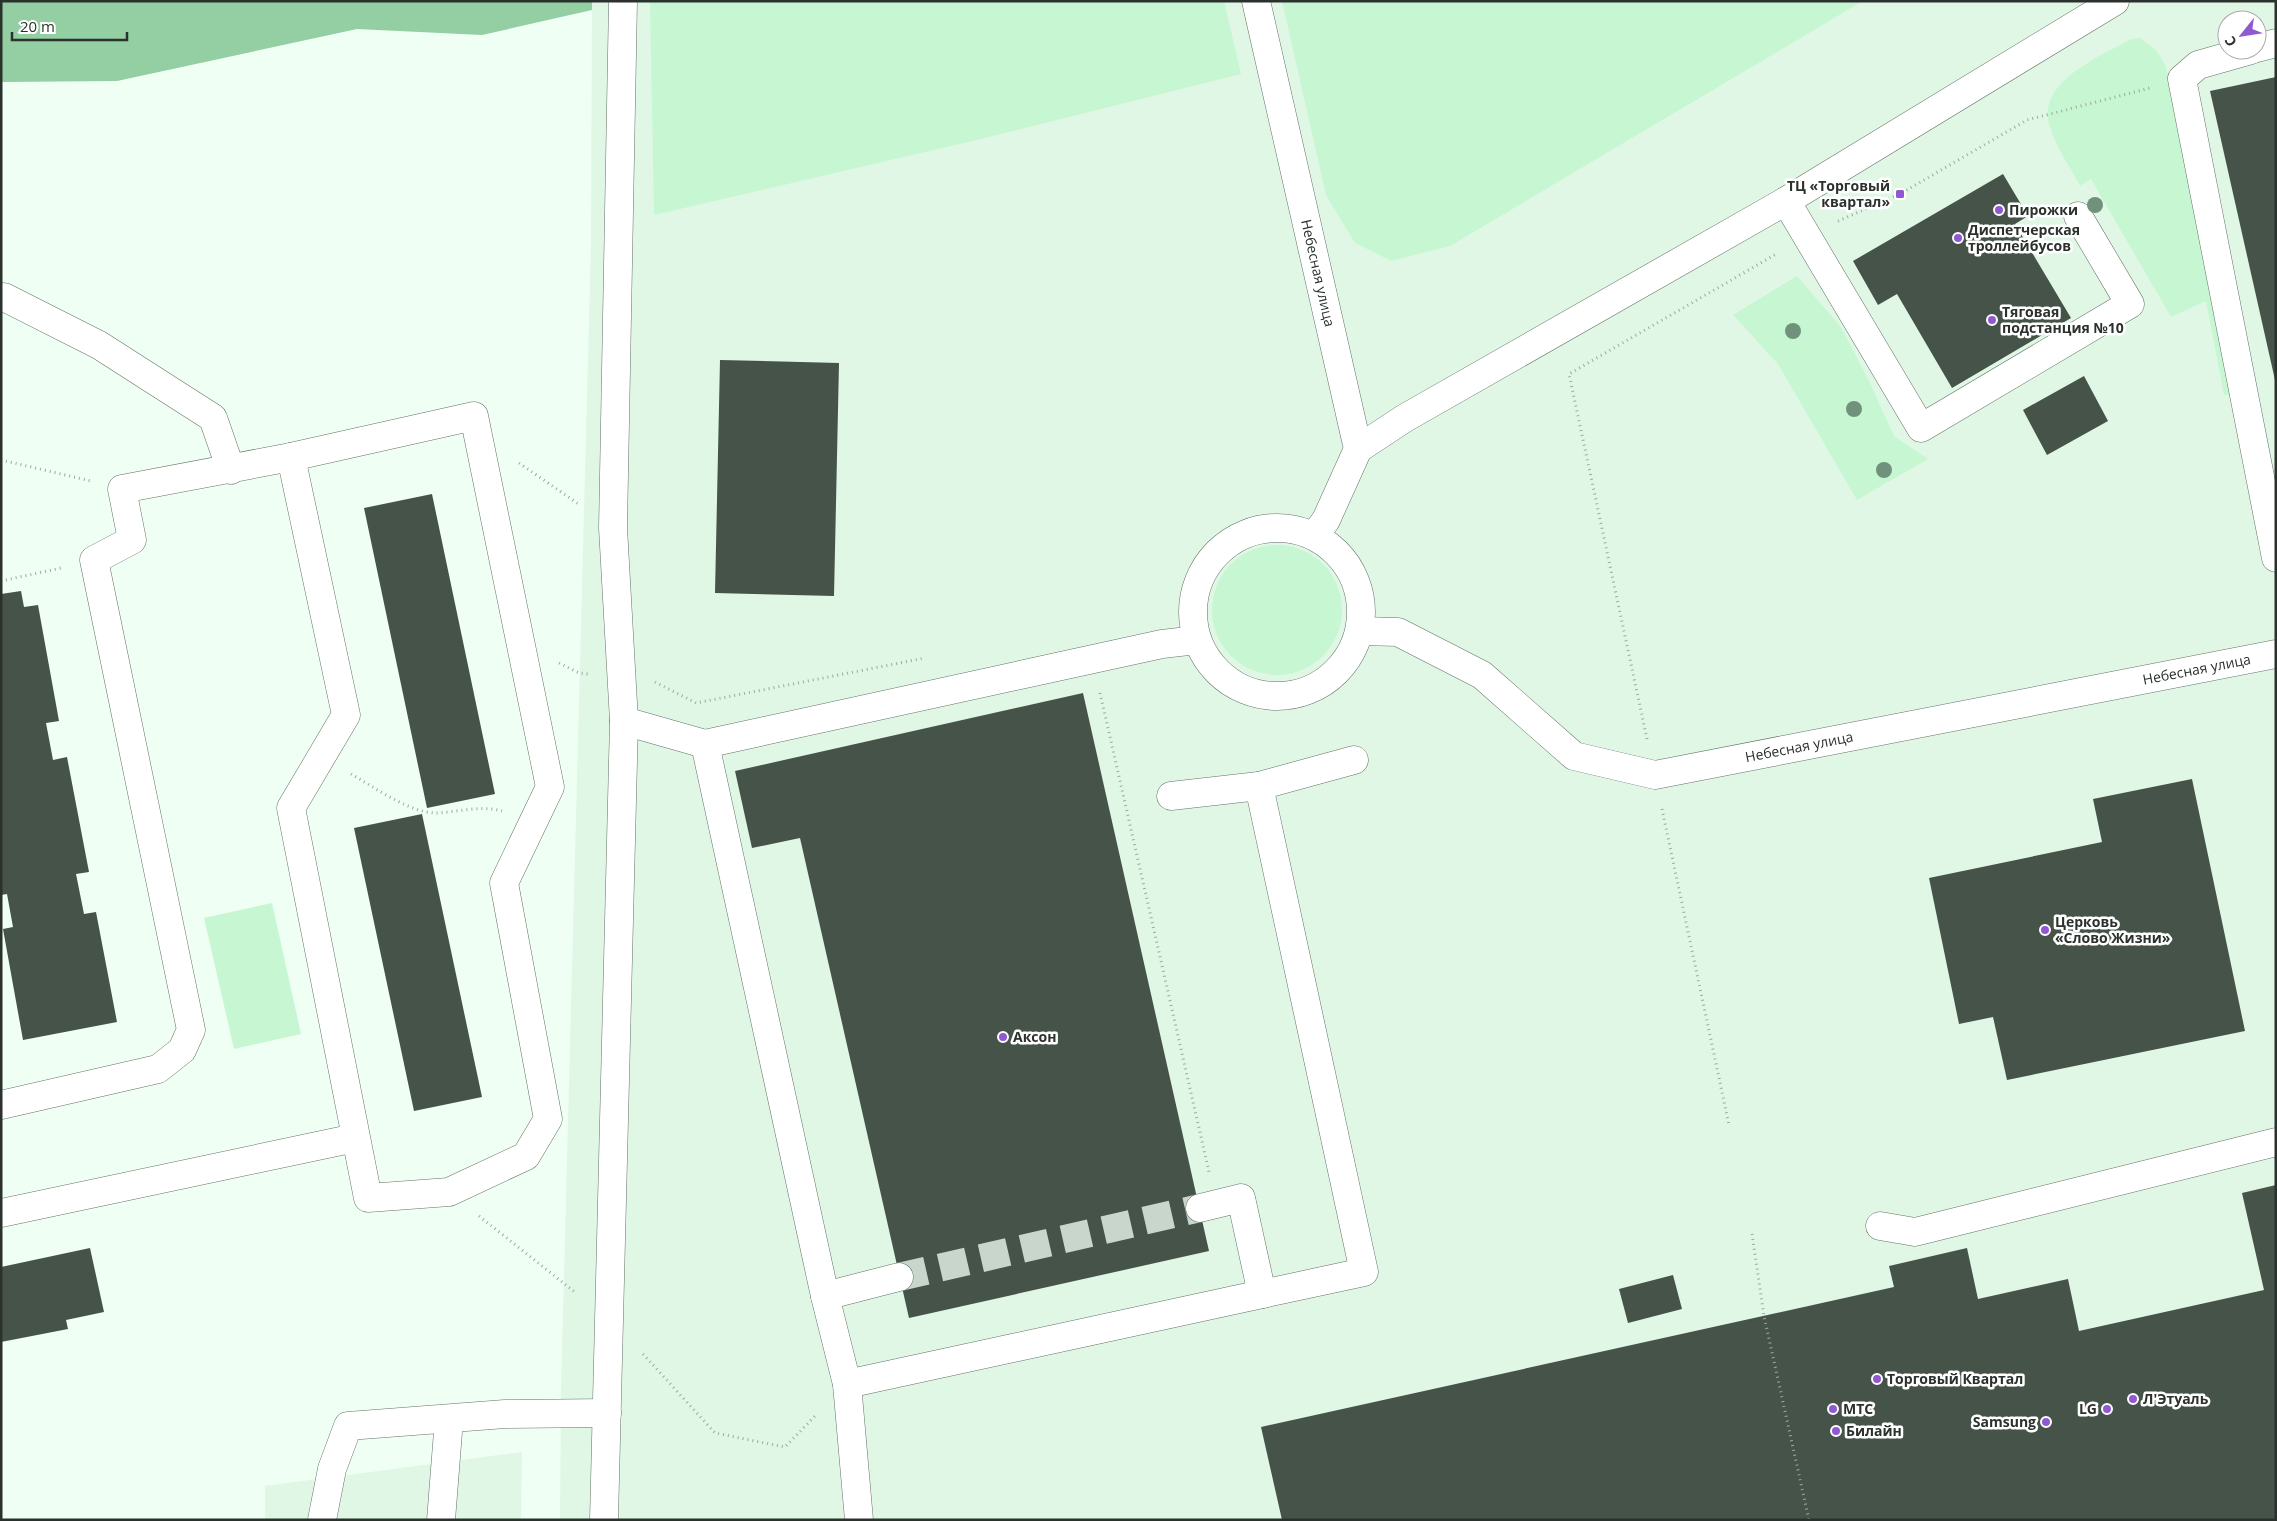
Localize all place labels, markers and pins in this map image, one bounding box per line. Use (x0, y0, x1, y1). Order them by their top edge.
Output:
place label: ТЦ «Торговый квартал» (1787, 176, 1890, 211)
marker: ТЦ «Торговый квартал» (1894, 188, 1906, 200)
place label: Пирожки (2009, 200, 2078, 219)
marker: Пирожки (1993, 204, 2005, 216)
place label: Диспетчерская троллейбусов (1968, 220, 2080, 255)
marker: Диспетчерская троллейбусов (1952, 232, 1964, 244)
place label: Тяговая подстанция №10 (2002, 302, 2124, 337)
marker: Тяговая подстанция №10 (1986, 314, 1998, 326)
place label: Церковь «Слово Жизни» (2055, 912, 2171, 947)
marker: Церковь «Слово Жизни» (2039, 924, 2051, 936)
place label: Аксон (1013, 1027, 1056, 1046)
marker: Аксон (997, 1031, 1009, 1043)
place label: Торговый Квартал (1887, 1369, 2023, 1388)
marker: Торговый Квартал (1871, 1373, 1883, 1385)
place label: Л'Этуаль (2143, 1389, 2209, 1408)
marker: Л'Этуаль (2127, 1393, 2139, 1405)
place label: МТС (1843, 1399, 1873, 1418)
place label: LG (2079, 1399, 2097, 1418)
marker: МТС (1827, 1403, 1839, 1415)
marker: LG (2101, 1403, 2113, 1415)
place label: Samsung (1973, 1412, 2036, 1431)
marker: Samsung (2040, 1416, 2052, 1428)
place label: Билайн (1846, 1421, 1902, 1440)
marker: Билайн (1830, 1425, 1842, 1437)

